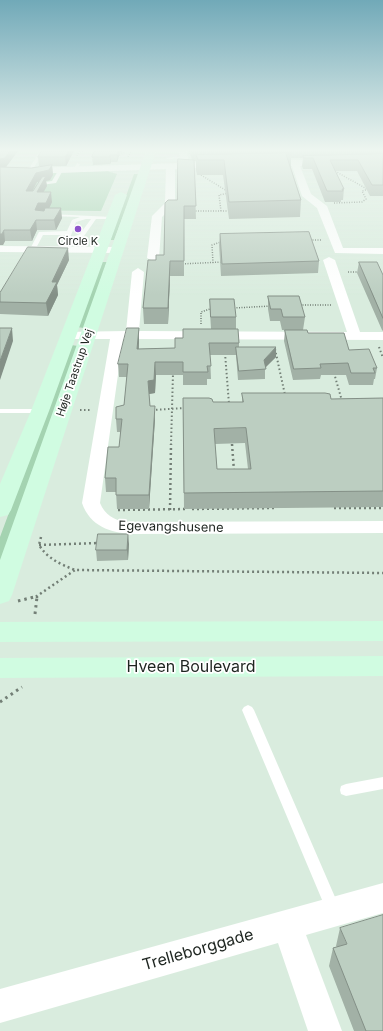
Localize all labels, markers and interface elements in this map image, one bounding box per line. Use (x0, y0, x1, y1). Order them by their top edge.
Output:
marker: Circle K (73, 224, 83, 234)
place label: Circle K (58, 235, 98, 249)
street label: Høje Taastrup Vej (54, 328, 96, 418)
street label: Egevangshusene (118, 518, 224, 536)
street label: Hveen Boulevard (126, 657, 256, 677)
street label: Trelleborggade (140, 925, 256, 975)

